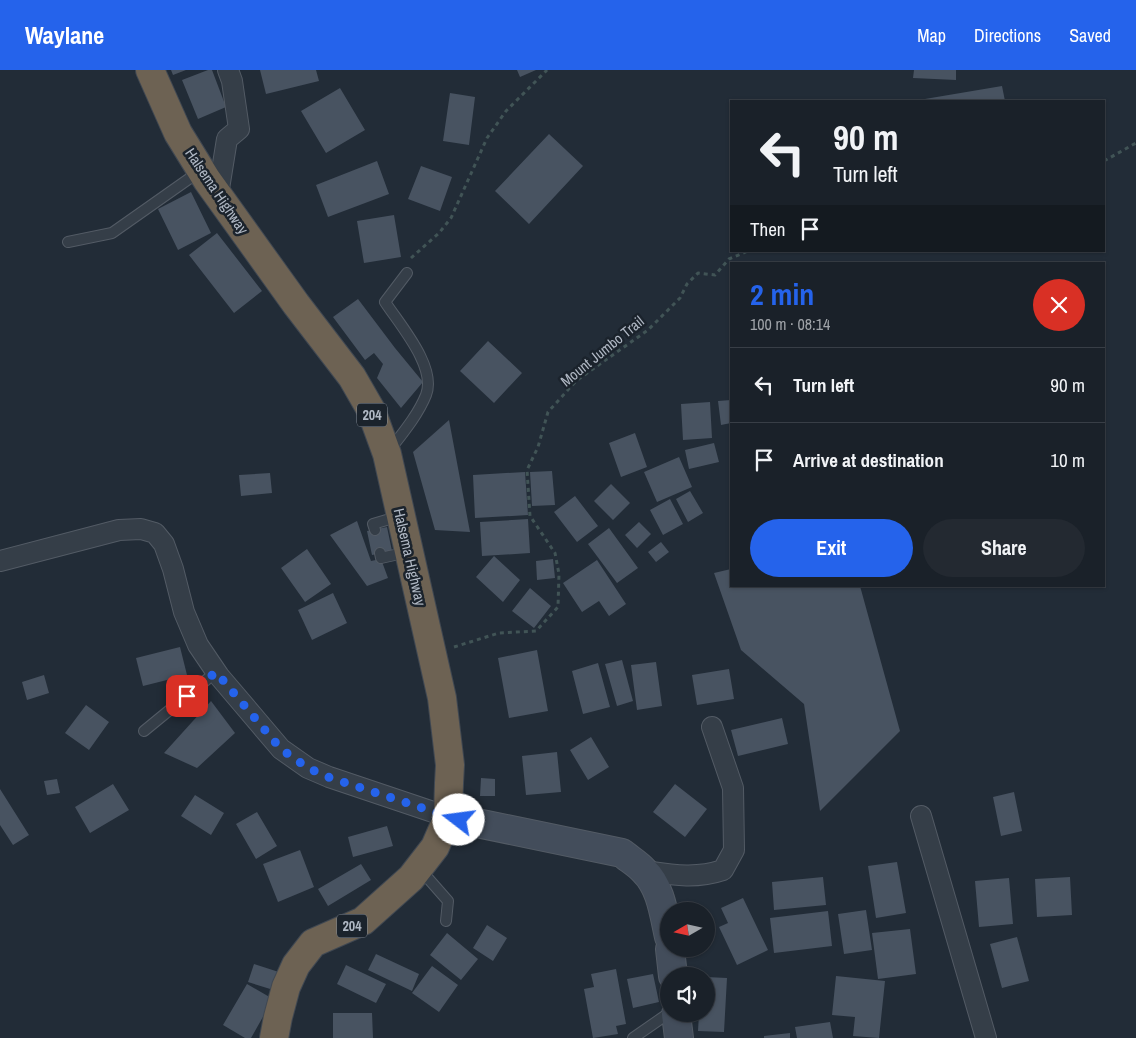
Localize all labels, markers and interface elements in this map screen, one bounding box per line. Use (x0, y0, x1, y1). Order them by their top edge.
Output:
text: Waylane (25, 19, 104, 51)
text: Map (917, 23, 946, 48)
text: Directions (974, 23, 1041, 48)
text: Saved (1069, 23, 1111, 48)
text: 90 m (833, 114, 898, 161)
icon: left (750, 120, 815, 185)
street label: Halsema Highway (180, 144, 254, 239)
text: Turn left (833, 159, 898, 189)
icon: arrive (796, 215, 824, 243)
text: Then (750, 216, 786, 242)
text: 2 min (750, 274, 814, 314)
button: close (1033, 279, 1085, 331)
street label: Mount Jumbo Trail (556, 311, 648, 391)
text: 100 m · 08:14 (750, 313, 830, 335)
icon: left (750, 371, 778, 399)
text: Turn left (793, 372, 854, 398)
text: 90 m (1050, 372, 1085, 398)
road number: 204 (357, 404, 387, 426)
icon: arrive (750, 446, 778, 474)
text: Arrive at destination (793, 447, 944, 473)
text: 10 m (1050, 447, 1085, 473)
street label: Halsema Highway (389, 506, 432, 609)
button: Exit (750, 519, 913, 577)
button: Share (923, 519, 1085, 577)
pin (166, 675, 208, 717)
icon: arrive (173, 682, 201, 710)
position arrow (432, 793, 484, 845)
north arrow (660, 902, 715, 958)
map controls (660, 902, 715, 1022)
road number: 204 (337, 914, 367, 938)
button: sound (660, 967, 715, 1022)

